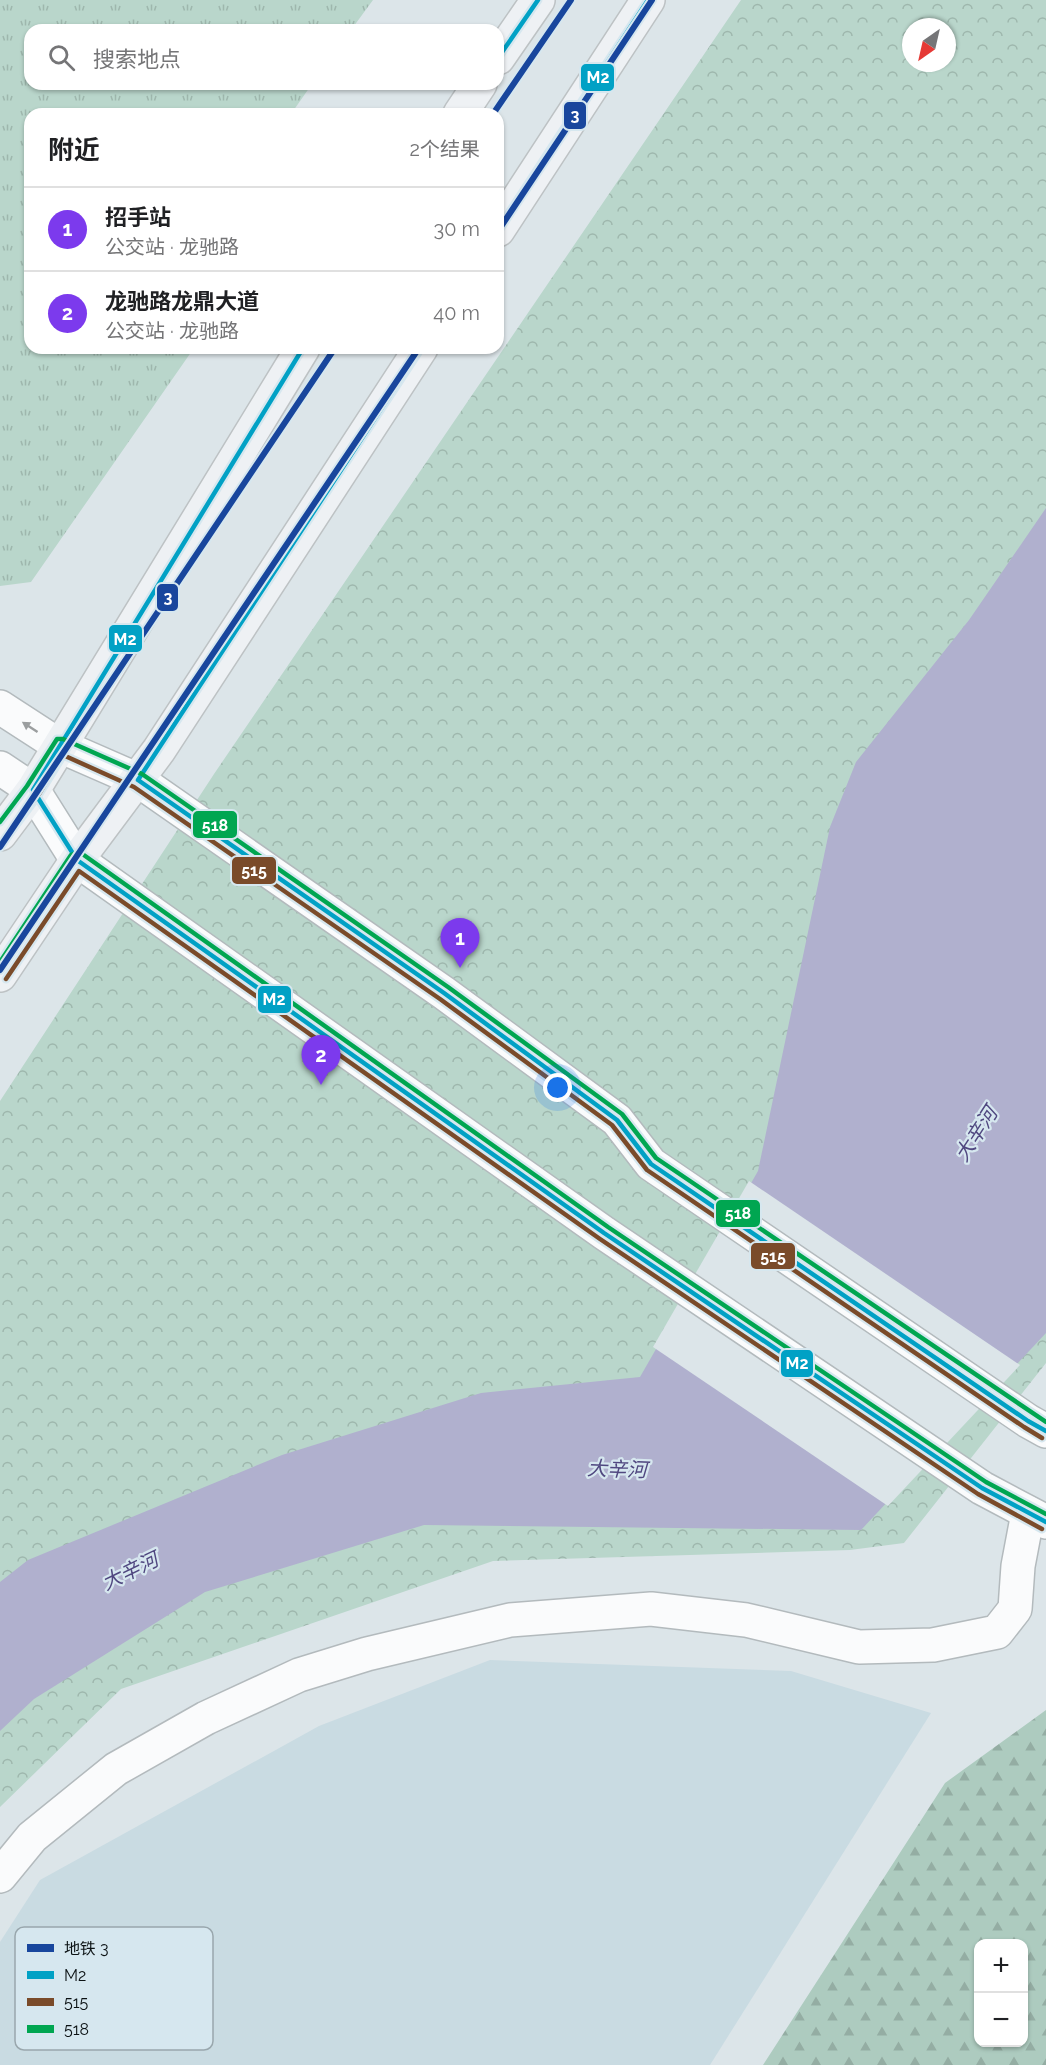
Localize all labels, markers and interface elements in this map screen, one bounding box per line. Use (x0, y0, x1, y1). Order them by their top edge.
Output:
north arrow (902, 18, 956, 72)
search box (24, 24, 504, 90)
icon: search (45, 41, 78, 74)
text: 搜索地点 (93, 46, 181, 72)
line badge: M2 (580, 63, 615, 92)
text: M2 (587, 68, 609, 87)
line badge: 3 (563, 101, 587, 130)
text: 3 (571, 106, 580, 125)
text: 附近 (48, 135, 100, 165)
text: 2个结果 (410, 137, 480, 161)
text: 招手站 (105, 204, 171, 230)
text: 1 (63, 217, 72, 241)
text: 30 m (434, 217, 480, 241)
text: 公交站 · 龙驰路 (105, 235, 239, 259)
text: 龙驰路龙鼎大道 (105, 288, 259, 314)
text: 2 (62, 301, 73, 325)
text: 40 m (433, 301, 480, 325)
text: 公交站 · 龙驰路 (105, 319, 239, 343)
line badge: 3 (156, 583, 179, 612)
text: 3 (164, 588, 173, 607)
line badge: M2 (108, 624, 143, 653)
text: M2 (114, 630, 136, 649)
one-way arrow (22, 721, 38, 732)
line badge: 518 (192, 810, 238, 839)
text: 518 (202, 816, 228, 835)
line badge: 515 (231, 856, 277, 885)
text: 515 (241, 861, 267, 880)
pin: 1 (440, 918, 480, 968)
line badge: M2 (257, 985, 292, 1014)
text: M2 (263, 990, 285, 1009)
pin: 2 (302, 1036, 340, 1085)
your location (543, 1073, 572, 1102)
water label: 大辛河 (950, 1099, 1005, 1166)
line badge: 518 (715, 1199, 761, 1228)
text: 518 (725, 1204, 751, 1223)
line badge: 515 (750, 1242, 796, 1270)
text: 515 (760, 1247, 786, 1266)
line badge: M2 (780, 1349, 814, 1378)
text: M2 (786, 1354, 808, 1373)
water label: 大辛河 (587, 1456, 651, 1482)
water label: 大辛河 (98, 1545, 166, 1595)
legend (15, 1927, 213, 2050)
text: 地铁 3 (64, 1939, 109, 1958)
map controls (974, 1939, 1028, 2047)
button: + (974, 1939, 1028, 1993)
text: M2 (64, 1966, 86, 1985)
text: 515 (64, 1993, 89, 2012)
button: − (974, 1993, 1028, 2047)
text: 518 (64, 2020, 89, 2039)

